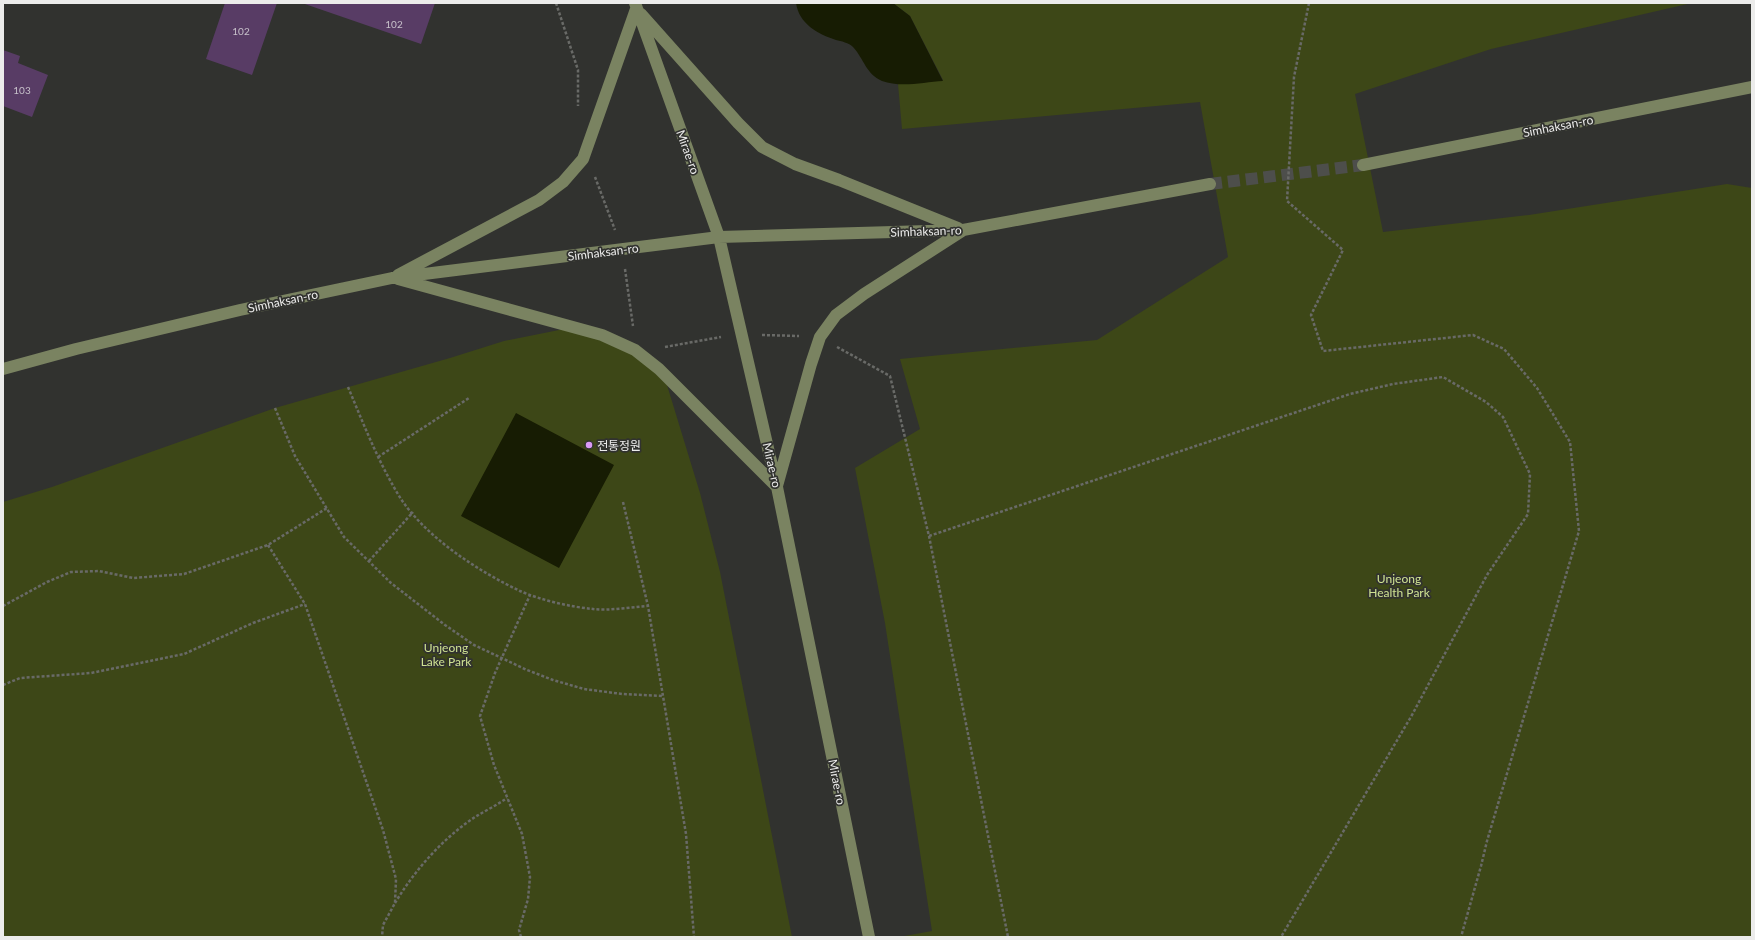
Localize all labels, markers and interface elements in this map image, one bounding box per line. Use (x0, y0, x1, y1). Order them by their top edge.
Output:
house number: 102 (385, 18, 403, 30)
house number: 102 (232, 25, 250, 37)
house number: 103 (13, 84, 31, 96)
street label: Simhaksan-ro (1522, 112, 1595, 140)
street label: Mirae-ro (673, 128, 703, 176)
street label: Simhaksan-ro (890, 222, 962, 240)
street label: Simhaksan-ro (567, 240, 639, 264)
street label: Simhaksan-ro (247, 286, 320, 316)
place label: 전통정원 (597, 438, 641, 453)
marker: 전통정원 (584, 440, 594, 450)
street label: Mirae-ro (760, 441, 785, 489)
park label: Unjeong Health Park (1368, 571, 1431, 600)
park label: Unjeong Lake Park (421, 640, 472, 669)
street label: Mirae-ro (825, 758, 849, 806)

